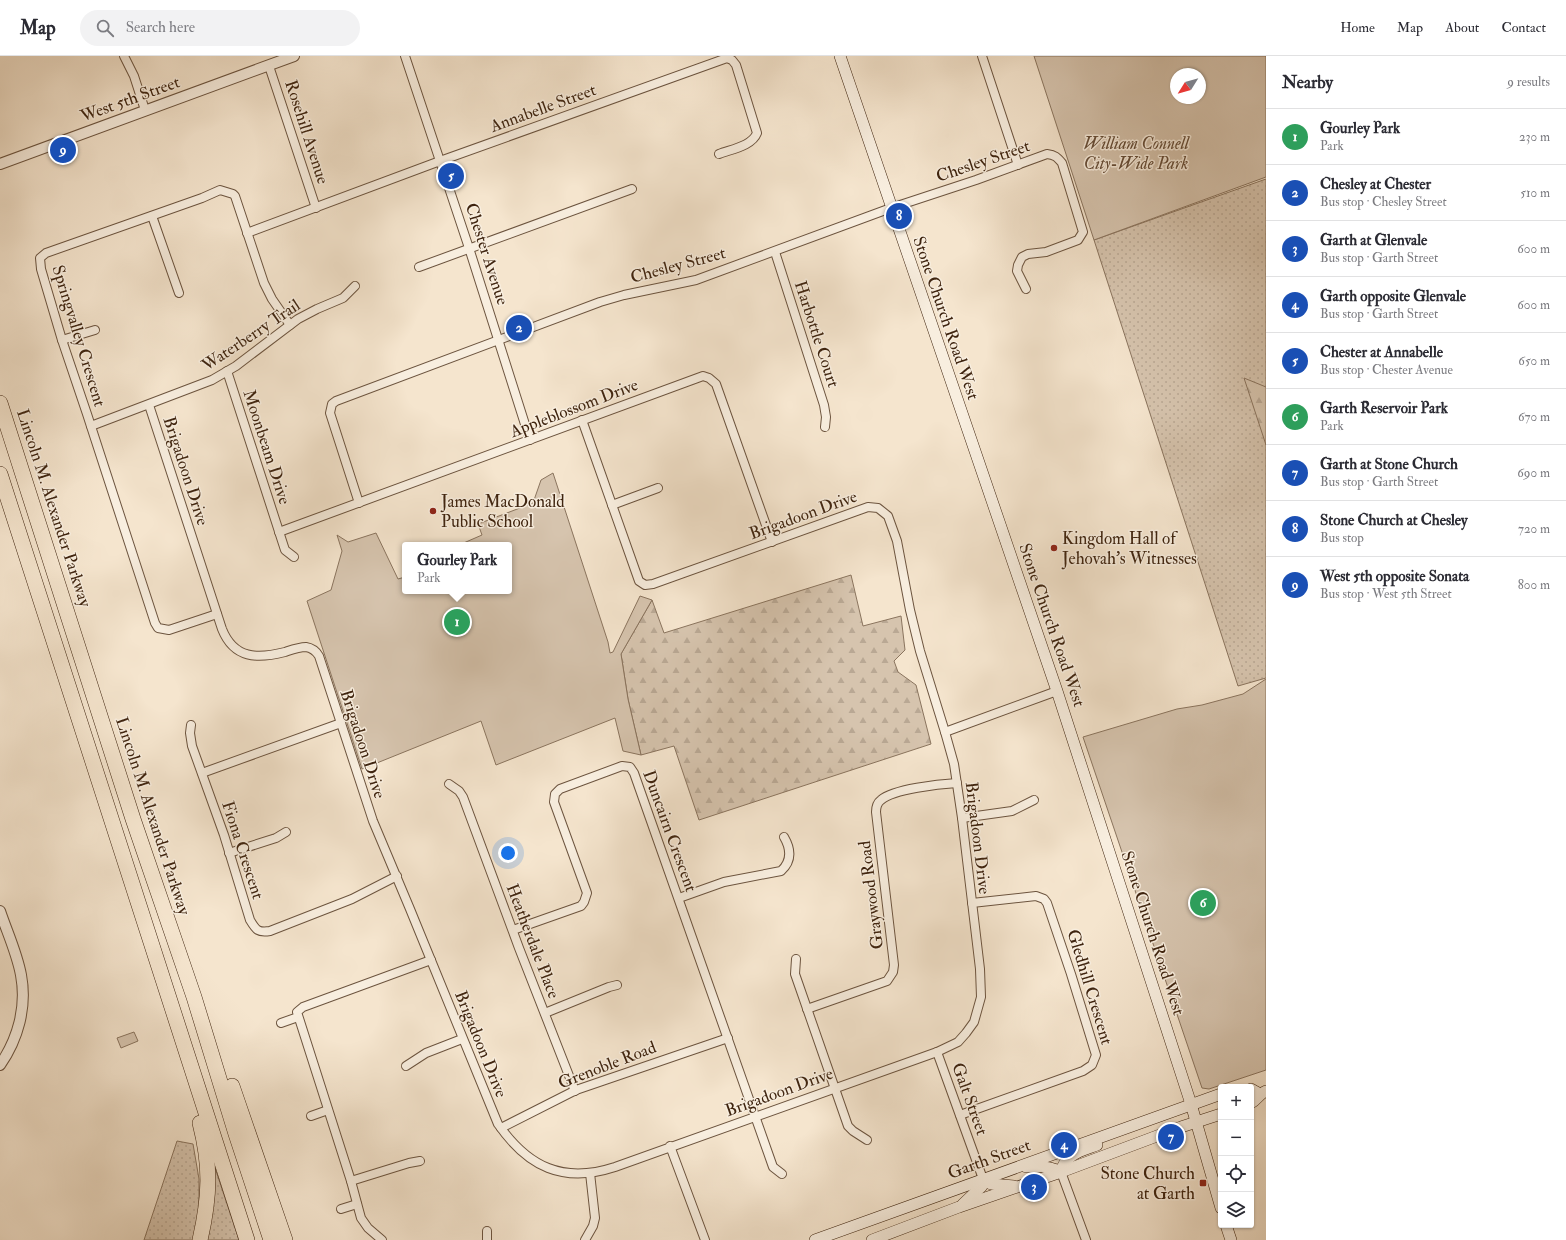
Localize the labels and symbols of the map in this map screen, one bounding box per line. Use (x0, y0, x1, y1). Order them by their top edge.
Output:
north arrow (1170, 68, 1206, 104)
street label: West 5th Street (76, 71, 183, 127)
street label: Rosehill Avenue (280, 77, 334, 187)
street label: Annabelle Street (486, 79, 599, 137)
park label: William Connell City-Wide Park (1083, 133, 1191, 174)
pin: 9 (50, 135, 76, 165)
street label: Chesley Street (933, 135, 1033, 188)
pin: 5 (438, 161, 464, 191)
street label: Chester Avenue (461, 200, 513, 308)
pin: 8 (886, 201, 912, 231)
street label: Stone Church Road West (908, 233, 984, 403)
street label: Chesley Street (628, 242, 729, 289)
street label: Springvalley Crescent (47, 263, 111, 410)
street label: Harbottle Court (790, 278, 844, 391)
street label: Waterberry Trail (197, 294, 305, 377)
pin: 2 (506, 313, 532, 343)
street label: Appleblossom Drive (506, 374, 641, 443)
street label: Moonbeam Drive (239, 387, 295, 507)
street label: Lincoln M. Alexander Parkway (11, 406, 96, 610)
street label: Brigadoon Drive (159, 414, 213, 528)
street label: Brigadoon Drive (746, 486, 860, 544)
place label: James MacDonald Public School (440, 491, 565, 532)
marker: James MacDonald Public School (428, 506, 438, 516)
place label: Kingdom Hall of Jehovah's Witnesses (1061, 528, 1197, 570)
street label: Stone Church Road West (1014, 540, 1090, 710)
marker: Kingdom Hall of Jehovah's Witnesses (1049, 543, 1059, 553)
pin: 1 (444, 607, 470, 637)
street label: Brigadoon Drive (336, 687, 390, 801)
street label: Lincoln M. Alexander Parkway (110, 714, 195, 918)
street label: Duncairn Crescent (638, 767, 702, 895)
street label: Brigadoon Drive (961, 781, 995, 895)
street label: Fiona Crescent (217, 798, 269, 902)
street label: Graywood Road (854, 839, 889, 950)
your location (498, 843, 518, 863)
street label: Stone Church Road West (1117, 848, 1190, 1018)
street label: Heatherdale Place (501, 881, 565, 1001)
pin: 6 (1190, 888, 1216, 918)
street label: Gledhill Crescent (1062, 927, 1118, 1048)
street label: Brigadoon Drive (450, 988, 512, 1100)
street label: Grenoble Road (555, 1036, 660, 1093)
street label: Galt Street (947, 1060, 993, 1139)
street label: Brigadoon Drive (722, 1063, 836, 1121)
pin: 7 (1158, 1122, 1184, 1152)
pin: 4 (1051, 1130, 1077, 1160)
street label: Garth Street (945, 1134, 1034, 1184)
place label: Stone Church at Garth (1100, 1163, 1195, 1204)
pin: 3 (1021, 1172, 1047, 1202)
marker: Stone Church at Garth (1198, 1178, 1208, 1188)

